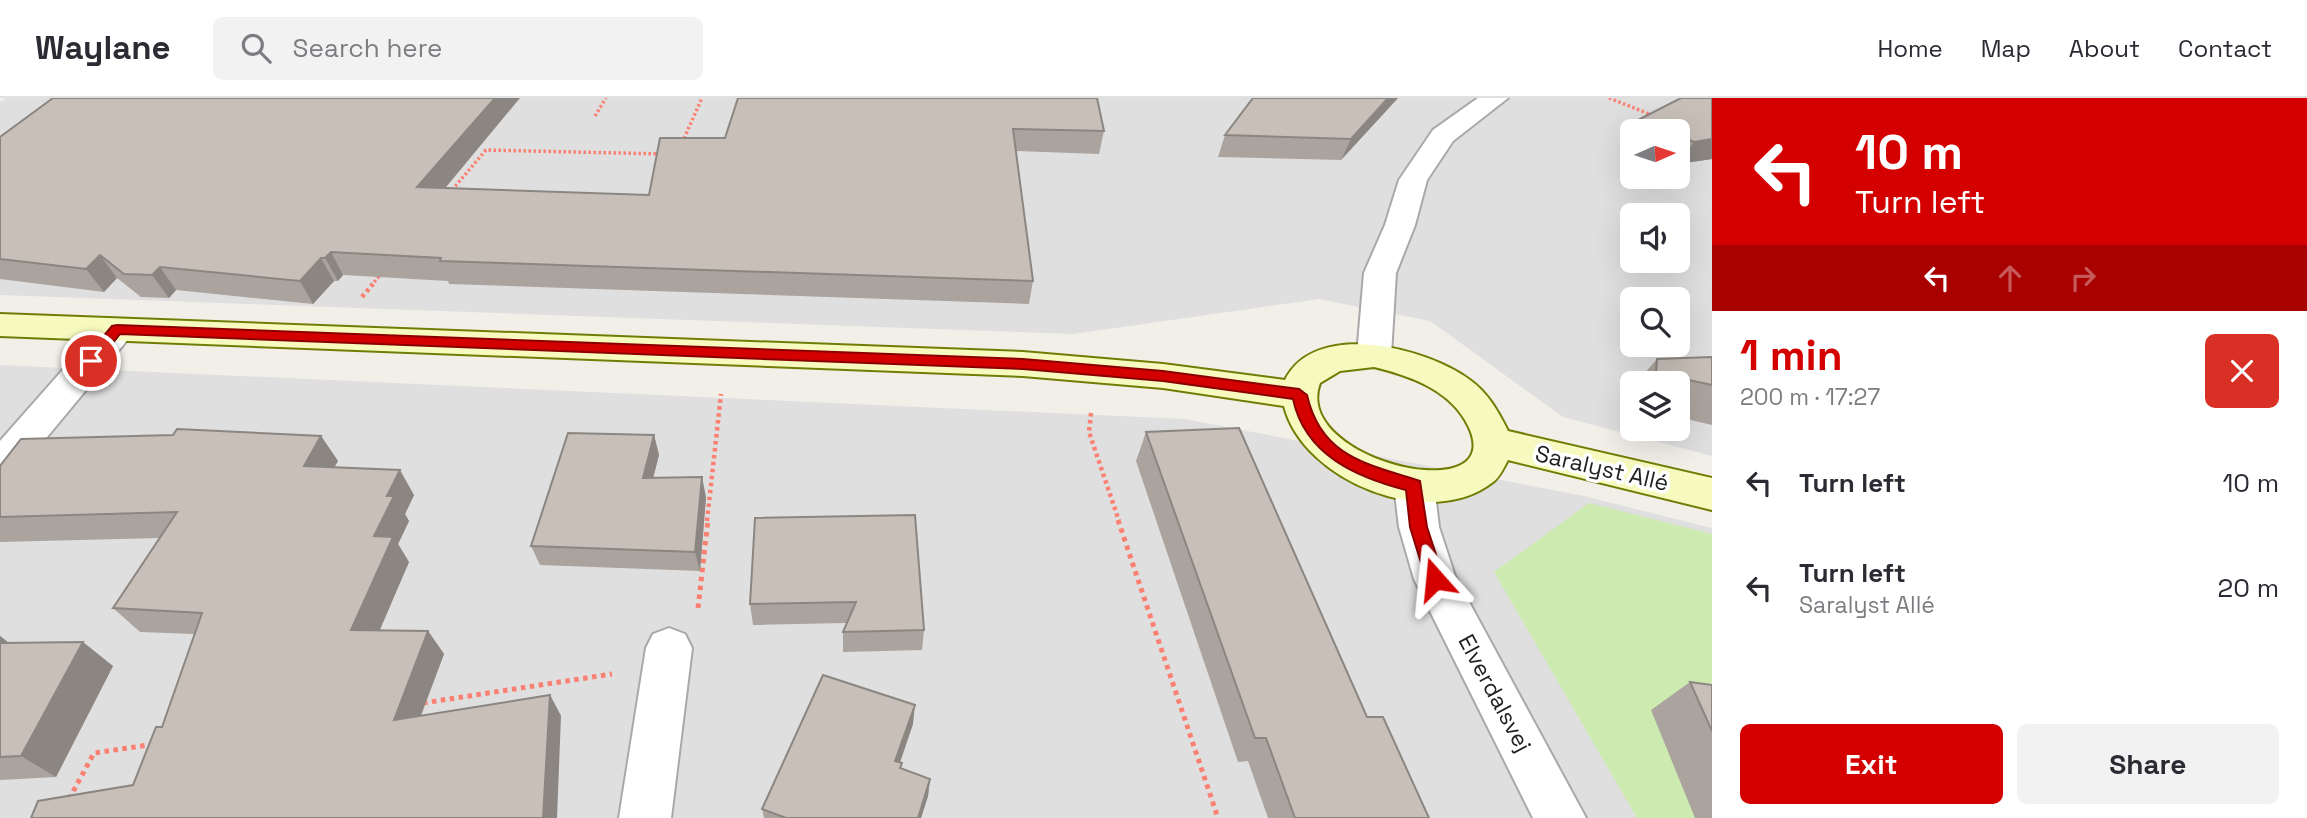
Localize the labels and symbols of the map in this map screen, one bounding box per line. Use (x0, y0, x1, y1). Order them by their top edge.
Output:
north arrow (1620, 119, 1690, 189)
pin (61, 331, 121, 391)
street label: Saralyst Allé (1532, 438, 1672, 498)
position arrow (1398, 542, 1472, 616)
street label: Elverdalsvej (1451, 629, 1539, 757)

